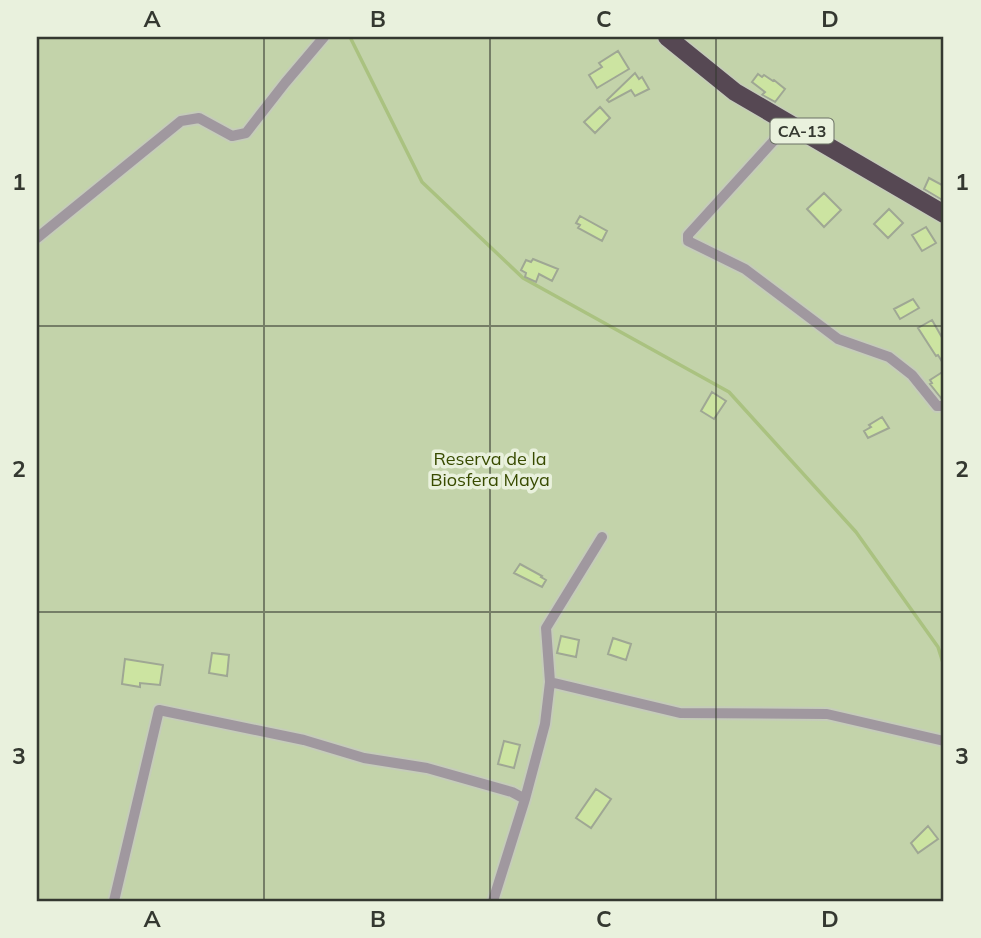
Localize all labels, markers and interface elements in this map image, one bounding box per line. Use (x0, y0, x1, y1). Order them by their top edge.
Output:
text: A (143, 4, 161, 33)
text: B (370, 4, 386, 33)
text: C (596, 4, 612, 33)
text: D (821, 4, 839, 33)
road number: CA-13 (770, 119, 834, 144)
text: 1 (12, 167, 26, 196)
text: 1 (955, 167, 969, 196)
park label: Reserva de la Biosfera Maya (430, 447, 550, 491)
text: 2 (12, 454, 26, 483)
text: 2 (955, 454, 969, 483)
text: 3 (12, 741, 26, 770)
text: 3 (955, 741, 969, 770)
text: A (143, 904, 161, 933)
text: B (370, 904, 386, 933)
text: C (596, 904, 612, 933)
text: D (821, 904, 839, 933)

